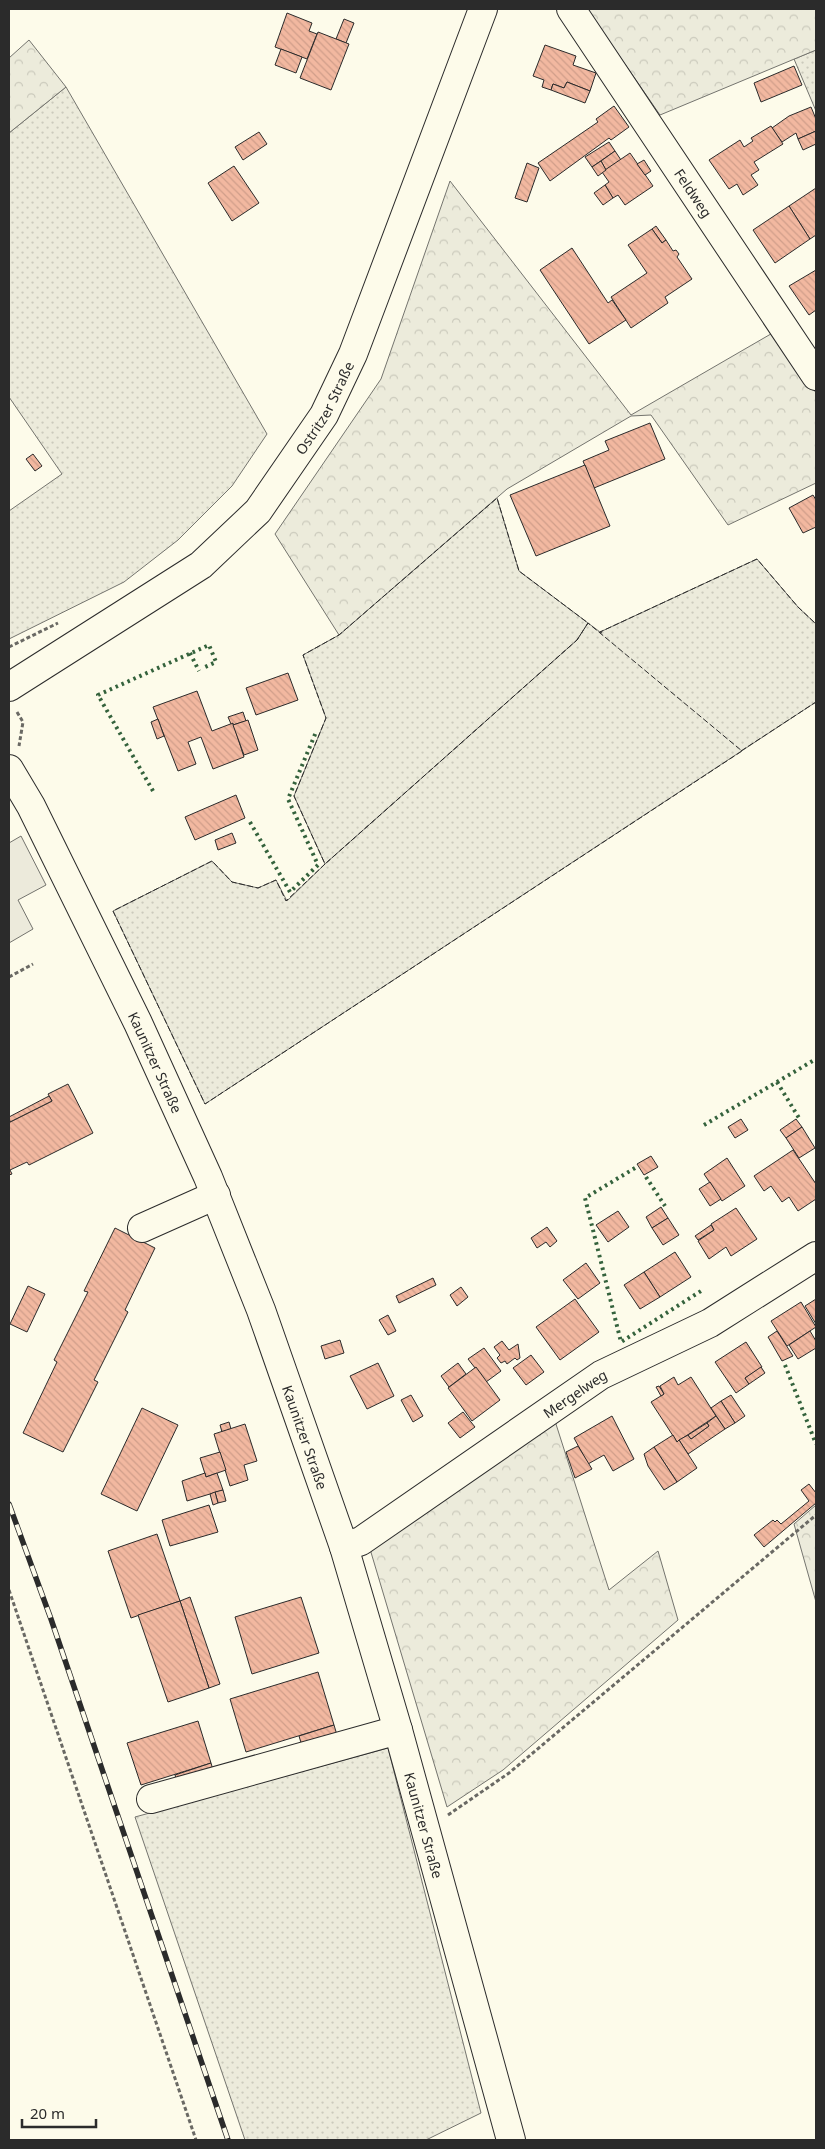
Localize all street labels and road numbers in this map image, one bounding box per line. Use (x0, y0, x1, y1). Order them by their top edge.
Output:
street label: Feldweg (671, 165, 717, 221)
street label: Ostritzer Straße (290, 358, 358, 458)
street label: Kaunitzer Straße (124, 1008, 187, 1116)
street label: Mergelweg (539, 1364, 610, 1422)
street label: Kaunitzer Straße (278, 1382, 333, 1492)
street label: Kaunitzer Straße (401, 1770, 448, 1881)

